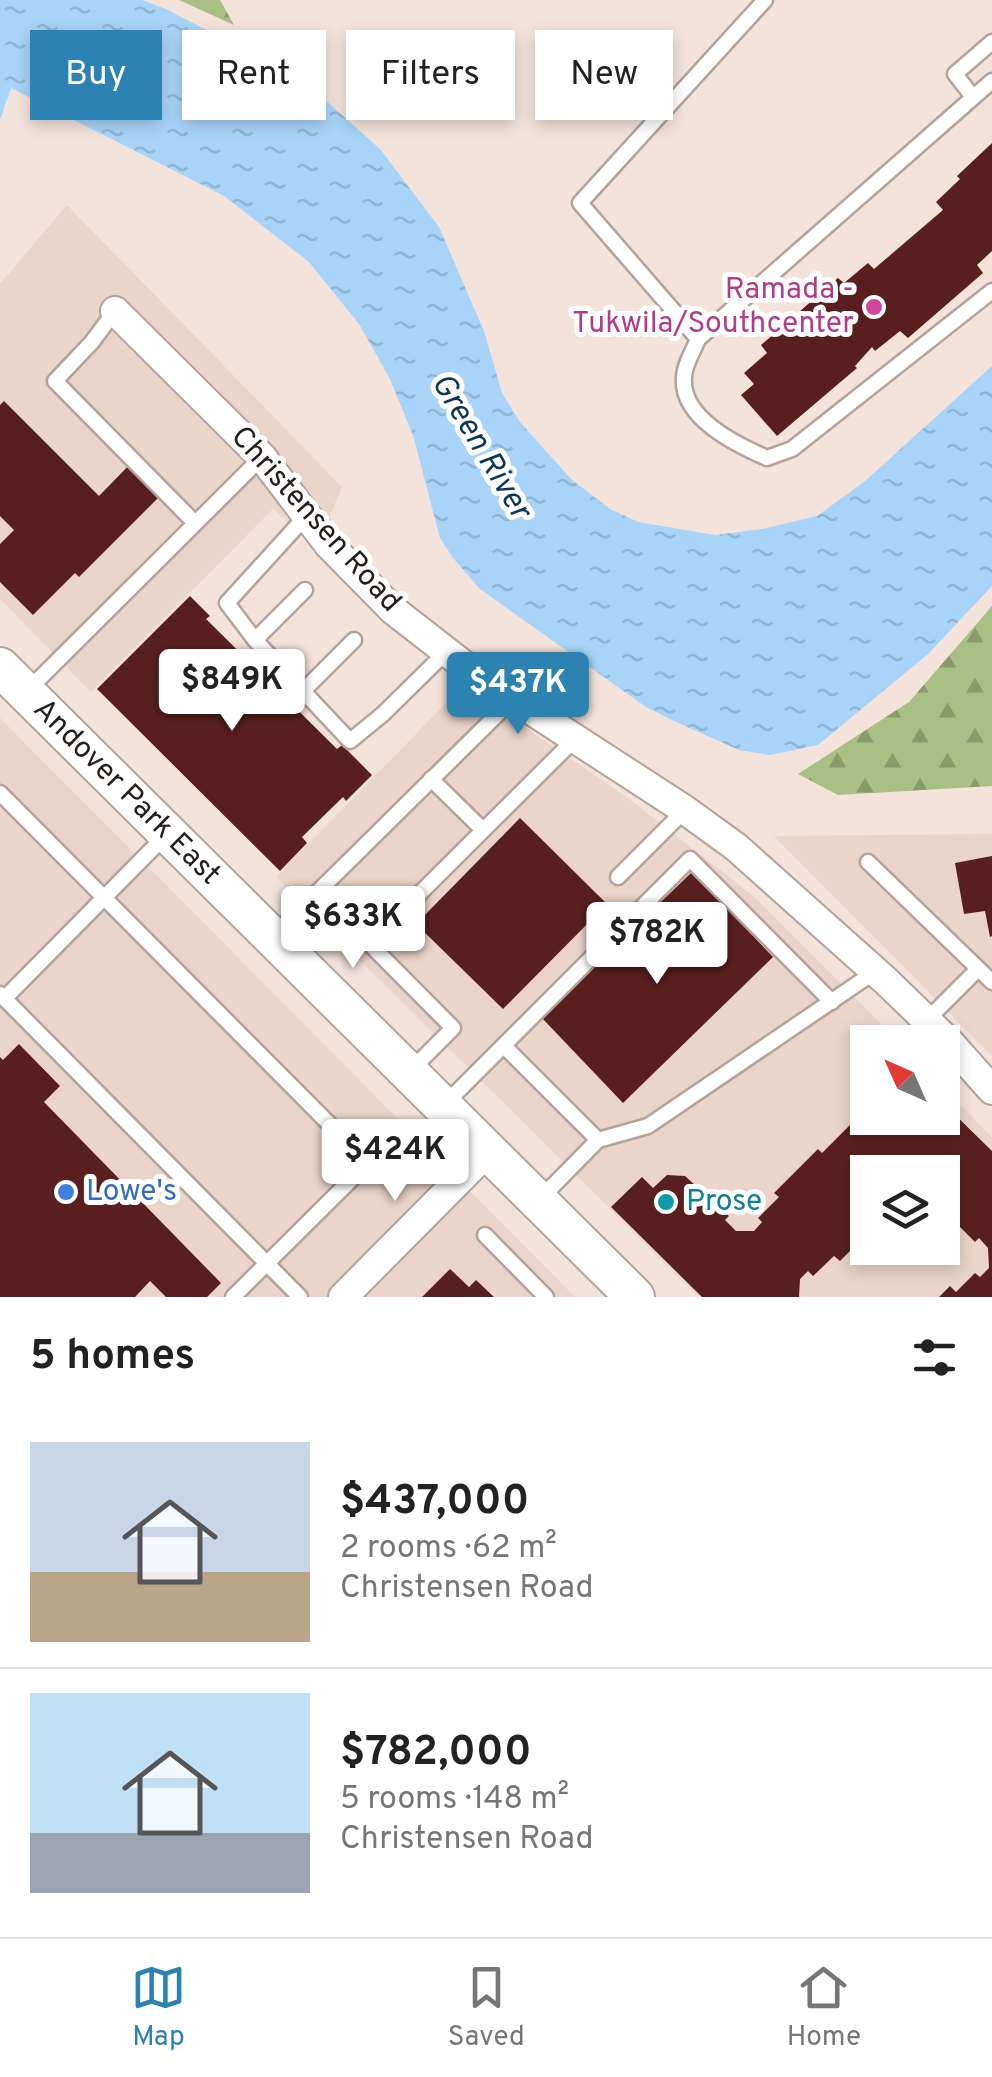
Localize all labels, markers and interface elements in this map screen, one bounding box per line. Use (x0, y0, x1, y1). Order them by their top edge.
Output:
chip: Buy (30, 30, 162, 120)
chip: Rent (182, 30, 326, 120)
chip: Filters (346, 30, 515, 120)
chip: New (535, 30, 673, 120)
place label: Ramada - Tukwila/Southcenter (572, 272, 854, 343)
marker: Ramada - Tukwila/Southcenter (863, 296, 885, 318)
water label: Green River (421, 367, 541, 530)
street label: Christensen Road (222, 419, 408, 621)
pin: $849K (162, 649, 302, 734)
pin: $437K (448, 652, 588, 737)
text: $849K (181, 661, 283, 701)
text: $437K (469, 664, 567, 704)
street label: Andover Park East (25, 691, 228, 893)
pin: $633K (283, 886, 423, 971)
text: $633K (303, 898, 403, 938)
pin: $782K (587, 902, 727, 987)
text: $782K (608, 914, 706, 954)
north arrow (850, 1025, 960, 1135)
map controls (850, 1025, 960, 1265)
pin: $424K (325, 1119, 465, 1204)
text: $424K (344, 1131, 446, 1171)
button: layers (850, 1155, 960, 1265)
place label: Lowe's (86, 1174, 177, 1211)
marker: Lowe's (55, 1181, 77, 1203)
place label: Prose (686, 1184, 762, 1221)
marker: Prose (655, 1191, 677, 1213)
icon: filters (907, 1330, 962, 1385)
text: 5 homes (30, 1331, 195, 1384)
text: $437,000 (340, 1476, 529, 1529)
icon: home (110, 1482, 230, 1602)
text: 2 rooms · 62 m² (340, 1529, 557, 1569)
text: Christensen Road (340, 1569, 593, 1609)
text: $782,000 (340, 1727, 532, 1780)
icon: home (110, 1733, 230, 1853)
text: 5 rooms · 148 m² (340, 1780, 569, 1820)
text: Christensen Road (340, 1820, 593, 1860)
tab: Map (131, 1960, 186, 2056)
tab: Saved (448, 1960, 525, 2056)
tab: Home (787, 1960, 861, 2056)

